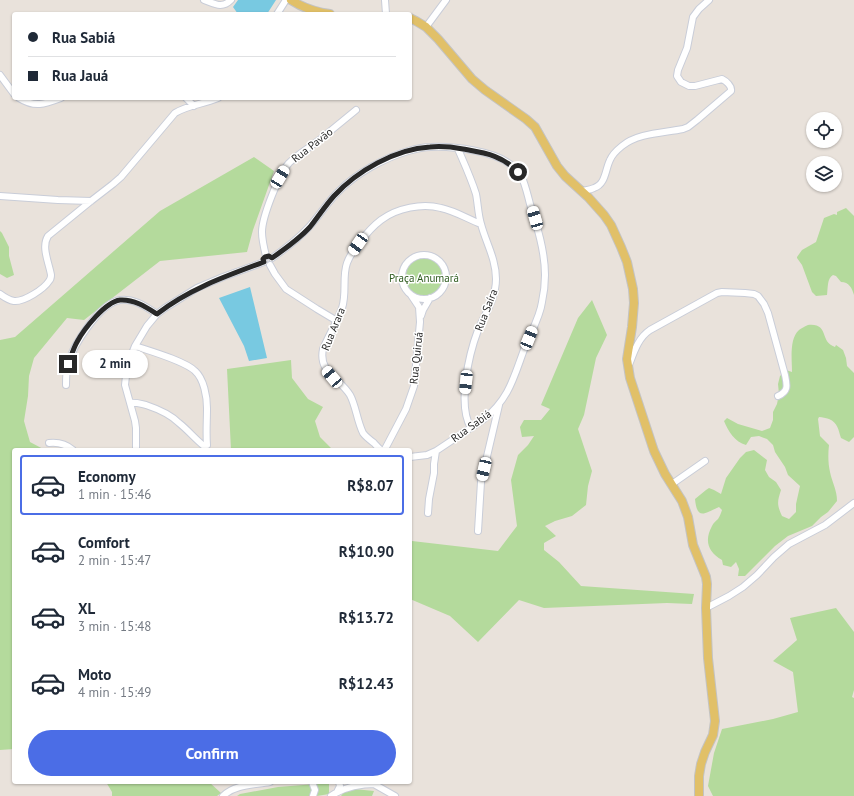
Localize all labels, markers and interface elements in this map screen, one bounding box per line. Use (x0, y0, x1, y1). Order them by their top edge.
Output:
text: Rua Sabiá (52, 28, 115, 47)
text: Rua Jauá (52, 66, 108, 85)
map controls (806, 112, 842, 192)
button: locate (806, 112, 842, 148)
street label: Rua Pavão (289, 124, 336, 165)
button: layers (806, 156, 842, 192)
route start (509, 163, 527, 181)
car (269, 164, 291, 190)
car (526, 205, 544, 231)
car (346, 231, 370, 257)
park label: Praça Anumará (389, 271, 459, 285)
street label: Rua Saíra (472, 287, 500, 333)
street label: Rua Arara (318, 305, 348, 353)
car (519, 325, 539, 351)
street label: Rua Quiruá (406, 331, 426, 385)
callout: 2 min (82, 350, 148, 378)
route end (59, 355, 77, 373)
text: 2 min (99, 355, 131, 372)
car (320, 364, 344, 390)
car (459, 369, 473, 395)
street label: Rua Sabiá (448, 407, 494, 445)
car (475, 456, 493, 482)
icon: car (30, 467, 66, 503)
text: Economy (78, 467, 136, 486)
text: R$8.07 (347, 476, 394, 495)
text: 1 min · 15:46 (78, 486, 151, 503)
icon: car (30, 533, 66, 569)
text: Comfort (78, 533, 130, 552)
text: R$10.90 (339, 542, 394, 561)
text: 2 min · 15:47 (78, 552, 151, 569)
icon: car (30, 599, 66, 635)
text: XL (78, 599, 95, 618)
text: R$13.72 (339, 608, 394, 627)
text: 3 min · 15:48 (78, 618, 151, 635)
icon: car (30, 665, 66, 701)
text: Moto (78, 665, 111, 684)
text: R$12.43 (339, 674, 394, 693)
text: 4 min · 15:49 (78, 684, 151, 701)
button: Confirm (28, 730, 396, 776)

